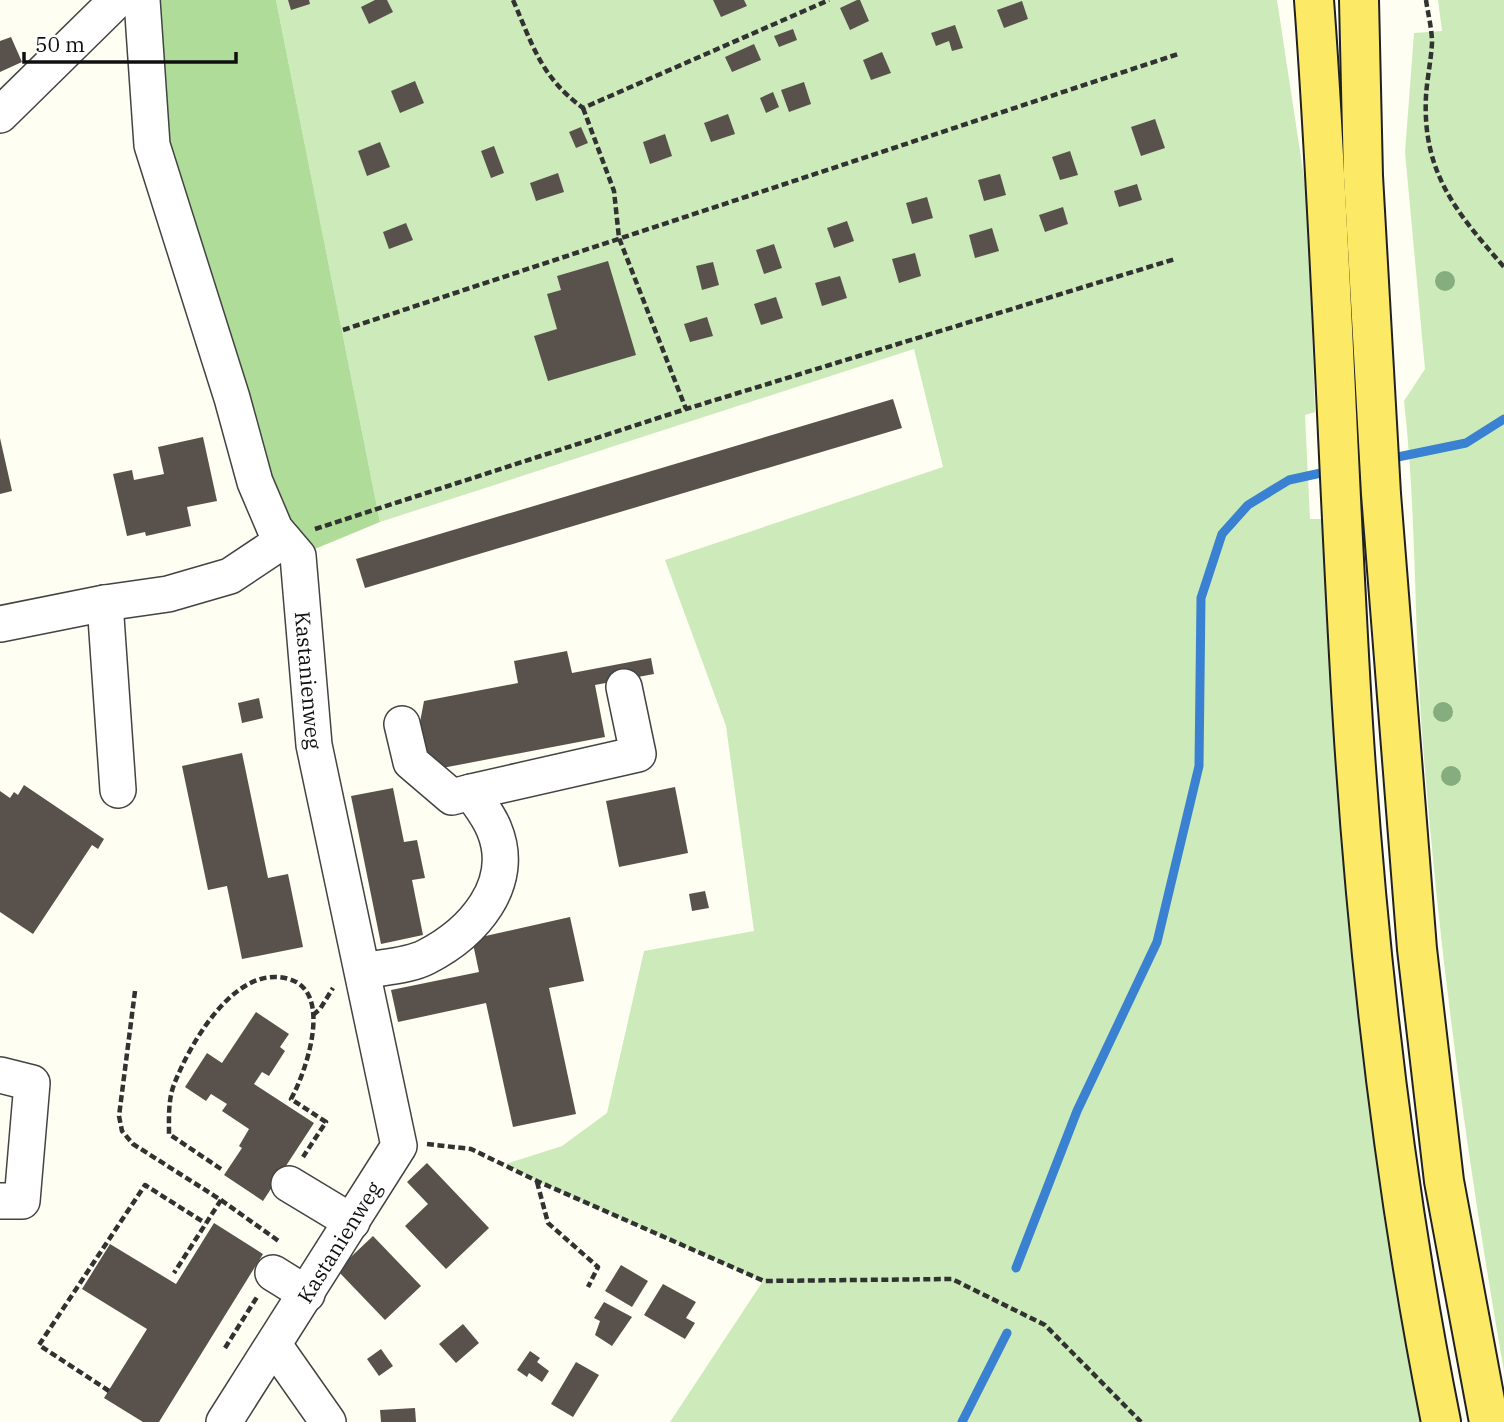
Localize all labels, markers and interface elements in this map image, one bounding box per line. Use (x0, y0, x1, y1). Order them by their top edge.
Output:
scale bar (24, 21, 236, 65)
text: 50 m (35, 30, 85, 58)
street label: Kastanienweg (289, 610, 328, 751)
street label: Kastanienweg (290, 1175, 388, 1308)

